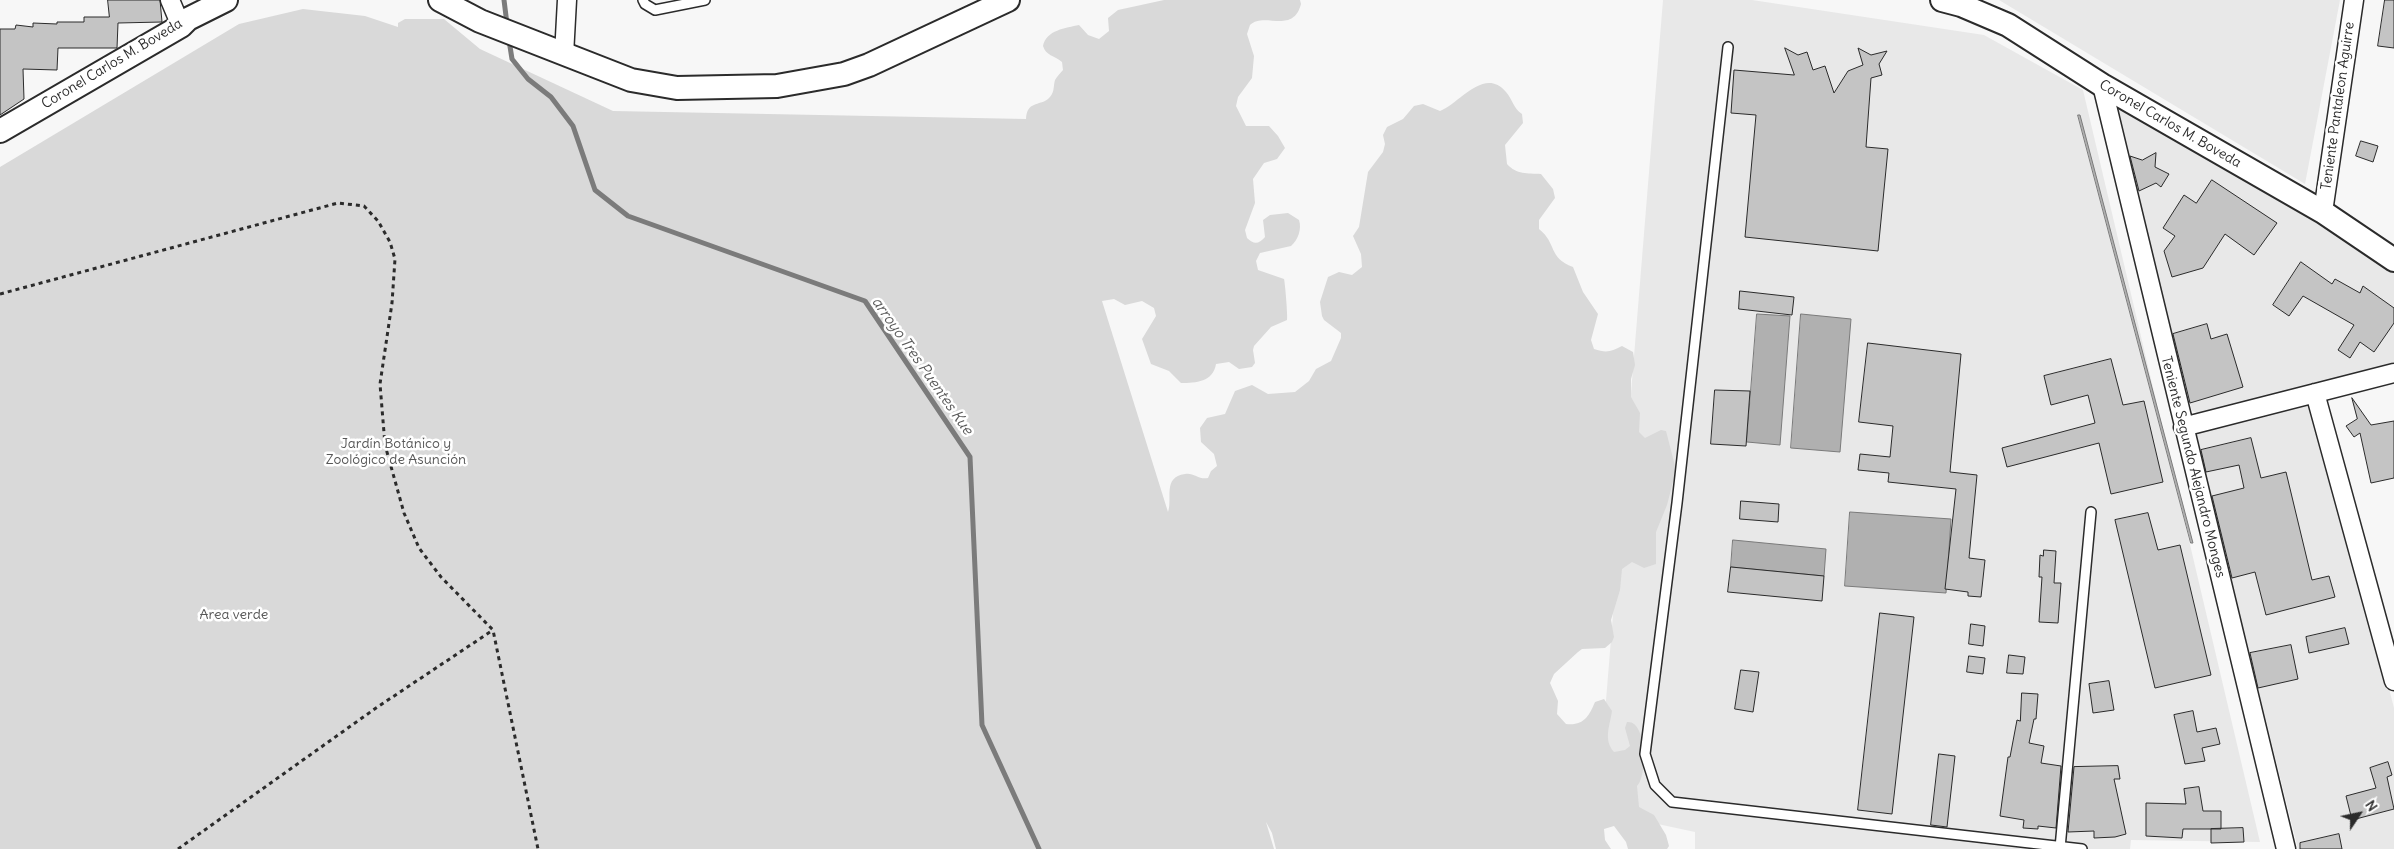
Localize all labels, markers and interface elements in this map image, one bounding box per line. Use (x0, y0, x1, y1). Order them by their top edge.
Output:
street label: Coronel Carlos M. Boveda (39, 15, 185, 113)
street label: Teniente Pantaleon Aguirre (2318, 21, 2358, 191)
street label: Coronel Carlos M. Boveda (2096, 76, 2244, 172)
water label: arroyo Tres Puentes Kue (868, 294, 976, 438)
street label: Teniente Segundo Alejandro Monges (2157, 354, 2229, 580)
park label: Jardín Botánico y Zoológico de Asunción (326, 436, 466, 468)
park label: Area verde (200, 607, 268, 623)
north arrow (2334, 789, 2384, 839)
text: N (2361, 797, 2382, 815)

